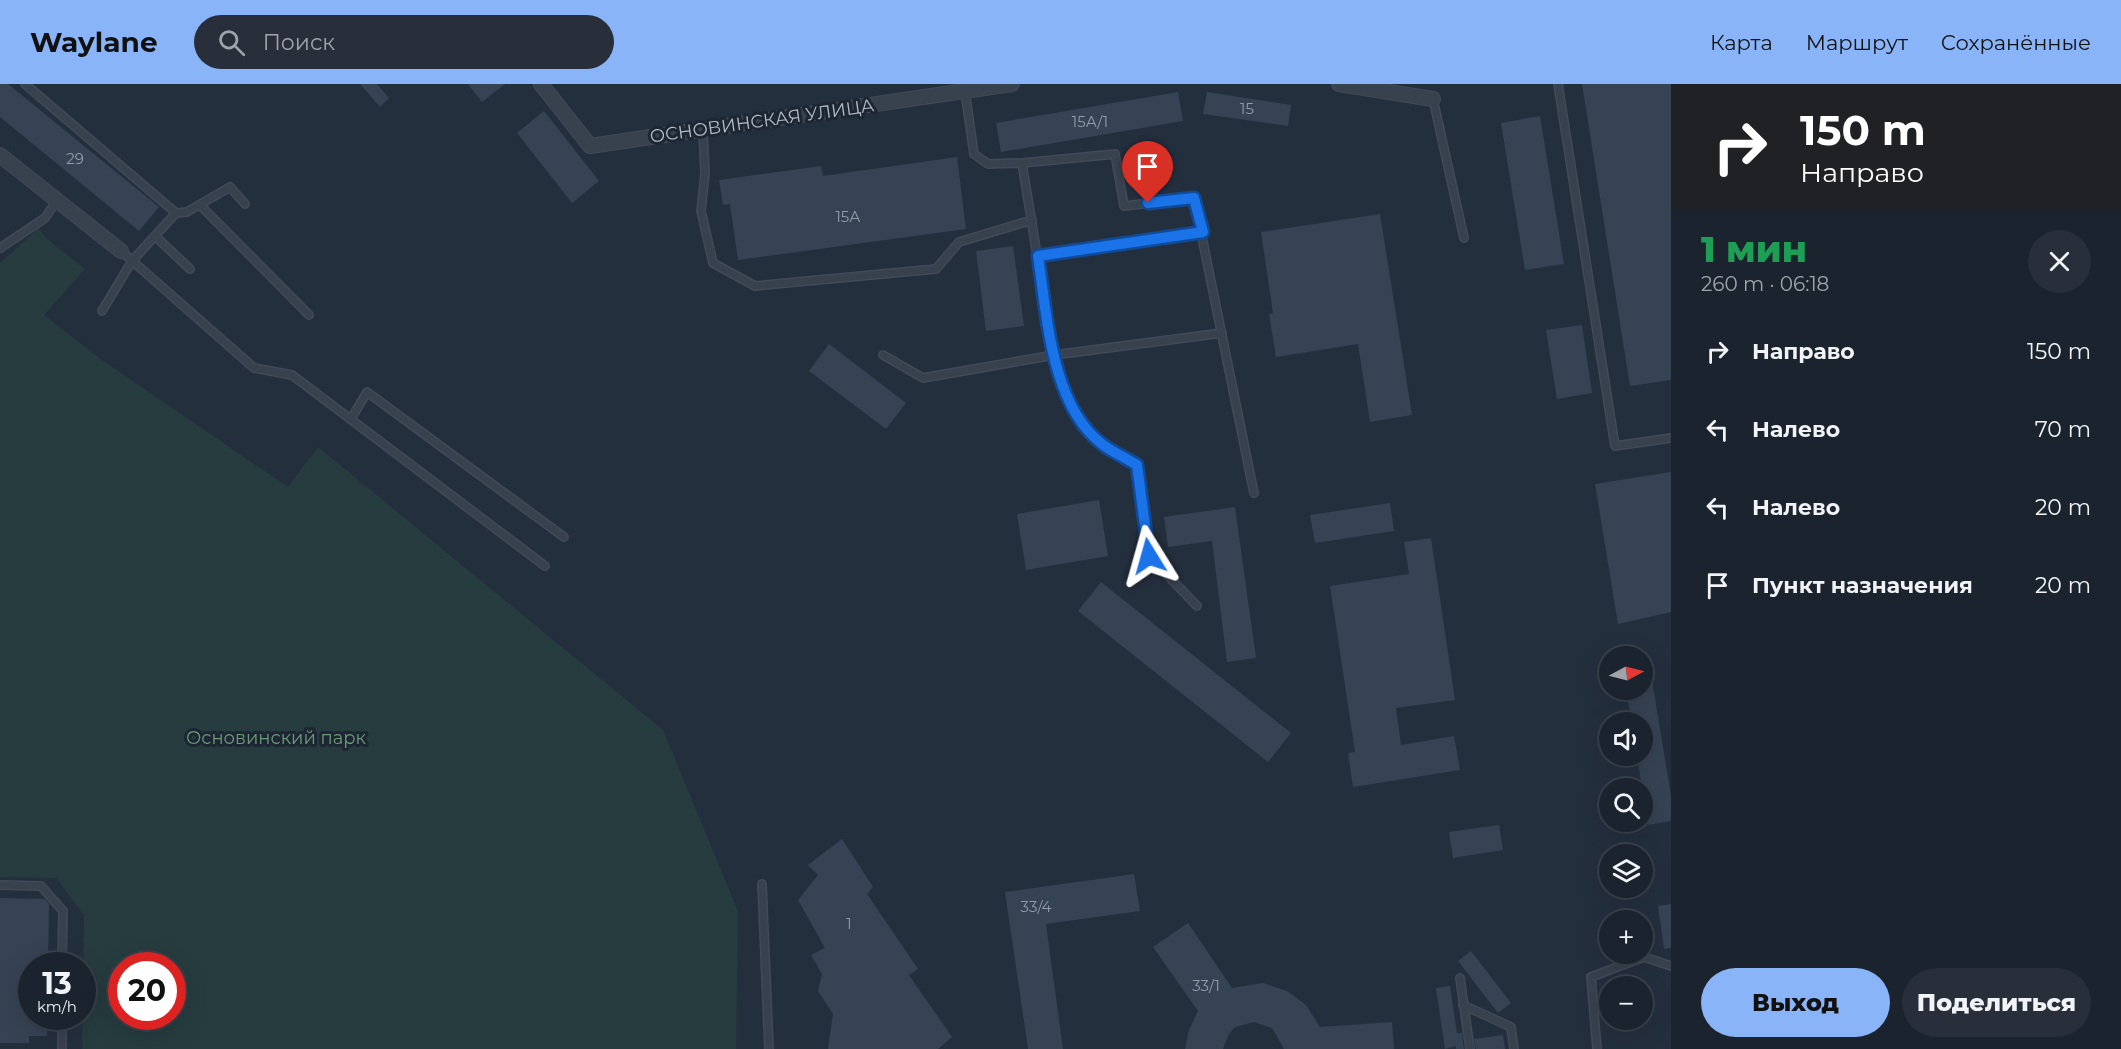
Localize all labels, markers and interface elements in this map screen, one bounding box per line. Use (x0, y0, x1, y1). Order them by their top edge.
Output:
search box (194, 15, 614, 69)
text: Waylane (30, 25, 158, 59)
icon: search (215, 26, 248, 59)
text: Поиск (263, 29, 335, 56)
text: Карта (1710, 30, 1773, 55)
text: Маршрут (1806, 30, 1908, 55)
text: Сохранённые (1941, 30, 2091, 55)
street label: ОСНОВИНСКАЯ УЛИЦА (649, 94, 876, 148)
house number: 15 (1240, 99, 1254, 118)
text: 150 m (1800, 104, 1926, 156)
icon: right (1701, 108, 1779, 186)
house number: 15А/1 (1072, 112, 1108, 131)
pin (1122, 141, 1173, 203)
house number: 29 (66, 149, 84, 168)
icon: arrive (1131, 150, 1164, 183)
text: Направо (1800, 156, 1924, 189)
house number: 15А (835, 207, 861, 226)
text: 1 мин (1701, 227, 1807, 271)
button: close (2028, 230, 2091, 293)
text: 260 m · 06:18 (1701, 272, 1829, 296)
icon: right (1701, 335, 1734, 368)
text: Направо (1752, 338, 1855, 365)
text: 150 m (2027, 338, 2091, 365)
icon: left (1701, 413, 1734, 446)
text: Налево (1752, 416, 1840, 443)
text: 70 m (2035, 416, 2091, 443)
icon: left (1701, 491, 1734, 524)
text: Налево (1752, 494, 1840, 521)
text: 20 m (2035, 494, 2091, 521)
position arrow (1117, 524, 1181, 588)
icon: arrive (1701, 569, 1734, 602)
text: Пункт назначения (1752, 572, 1973, 599)
text: 20 m (2035, 572, 2091, 599)
north arrow (1599, 646, 1653, 700)
map controls (1599, 646, 1653, 1030)
button: sound (1599, 712, 1653, 766)
park label: Основинский парк (186, 727, 367, 749)
button: search (1599, 778, 1653, 832)
button: layers (1599, 844, 1653, 898)
house number: 33/4 (1021, 897, 1051, 916)
button: + (1599, 910, 1653, 964)
house number: 1 (846, 914, 852, 933)
speed limit sign: 20 (108, 952, 186, 1030)
text: 13 (42, 965, 72, 1002)
button: Выход (1701, 968, 1890, 1037)
button: Поделиться (1902, 968, 2091, 1037)
house number: 33/1 (1192, 976, 1220, 995)
button: − (1599, 976, 1653, 1030)
text: km/h (37, 997, 77, 1016)

